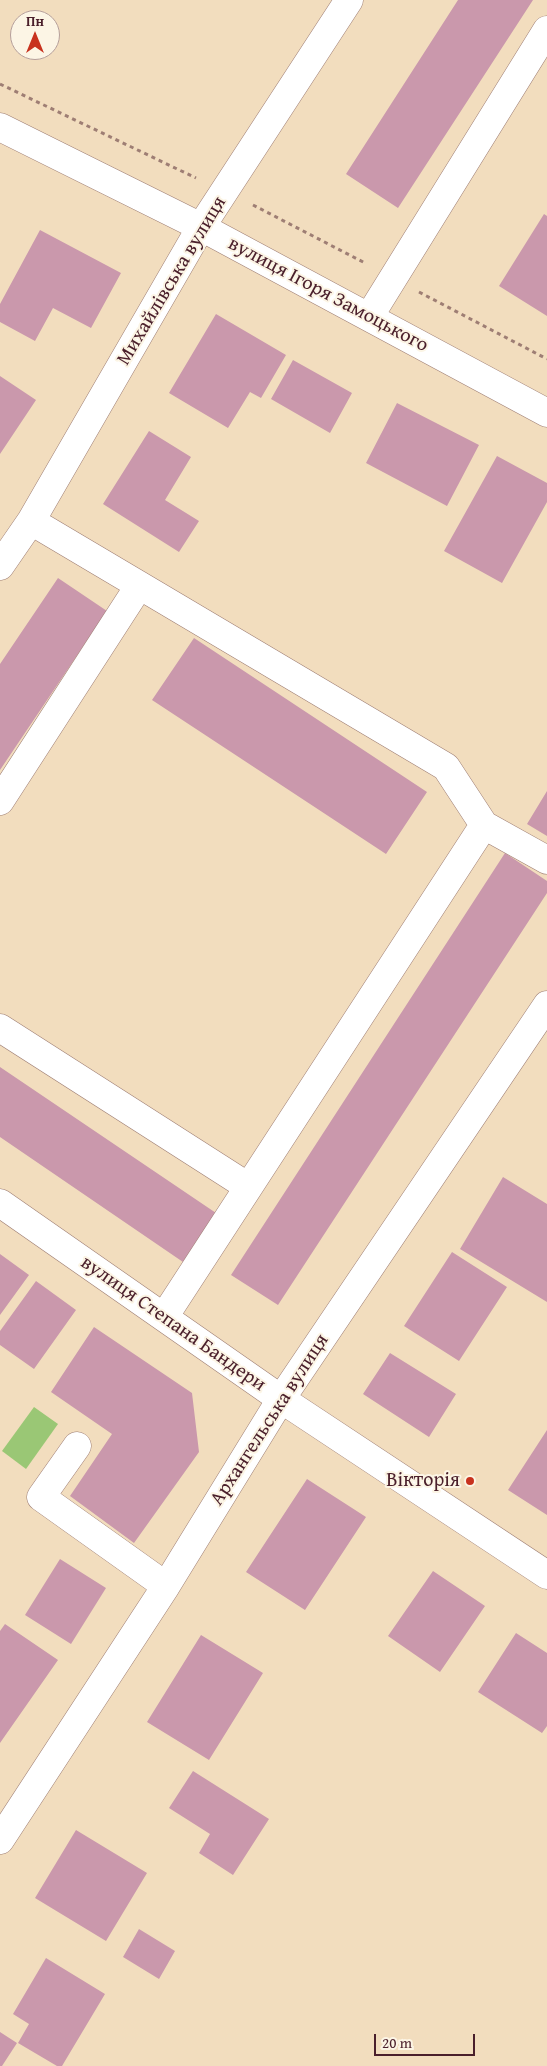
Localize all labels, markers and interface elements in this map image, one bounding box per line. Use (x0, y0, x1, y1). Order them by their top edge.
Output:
north arrow (10, 10, 60, 60)
text: Пн (26, 11, 44, 31)
street label: Михайлівська вулиця (112, 192, 232, 370)
street label: вулиця Ігоря Замоцького (224, 232, 432, 358)
street label: вулиця Степана Бандери (76, 1251, 270, 1397)
street label: Архангельська вулиця (206, 1330, 334, 1510)
place label: Вікторія (386, 1469, 460, 1493)
marker: Вікторія (464, 1475, 476, 1487)
scale bar (377, 2024, 478, 2056)
text: 20 m (382, 2032, 412, 2053)

